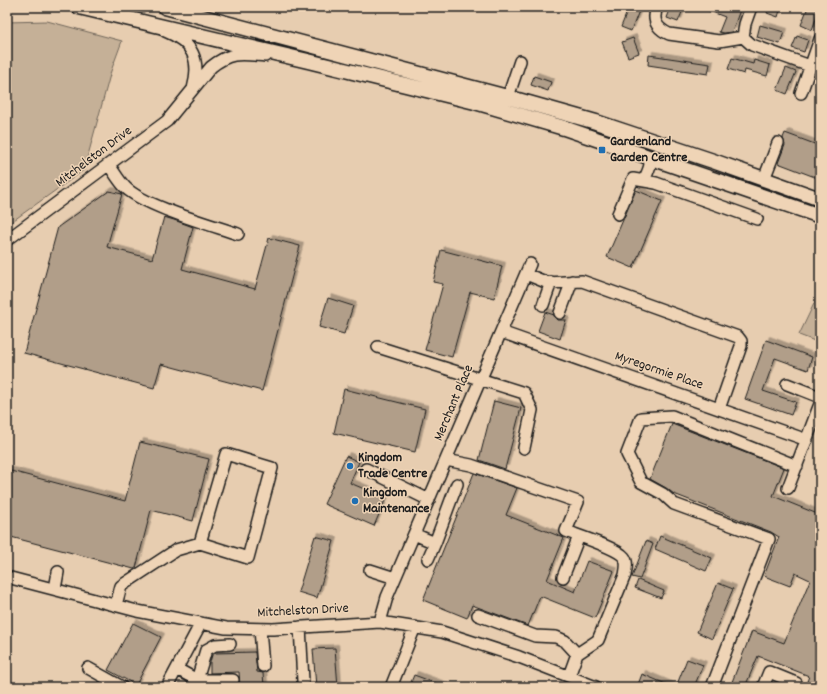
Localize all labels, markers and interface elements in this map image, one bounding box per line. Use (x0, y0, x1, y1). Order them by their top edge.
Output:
street label: Mitchelston Drive (51, 122, 137, 192)
place label: Gardenland Garden Centre (610, 132, 687, 168)
marker: Gardenland Garden Centre (597, 145, 607, 155)
street label: Myregormie Place (612, 347, 706, 395)
street label: Merchant Place (429, 362, 479, 444)
place label: Kingdom Trade Centre (358, 448, 427, 484)
marker: Kingdom Trade Centre (345, 461, 355, 471)
place label: Kingdom Maintenance (363, 483, 429, 519)
marker: Kingdom Maintenance (350, 496, 360, 506)
street label: Mitchelston Drive (257, 599, 349, 623)

